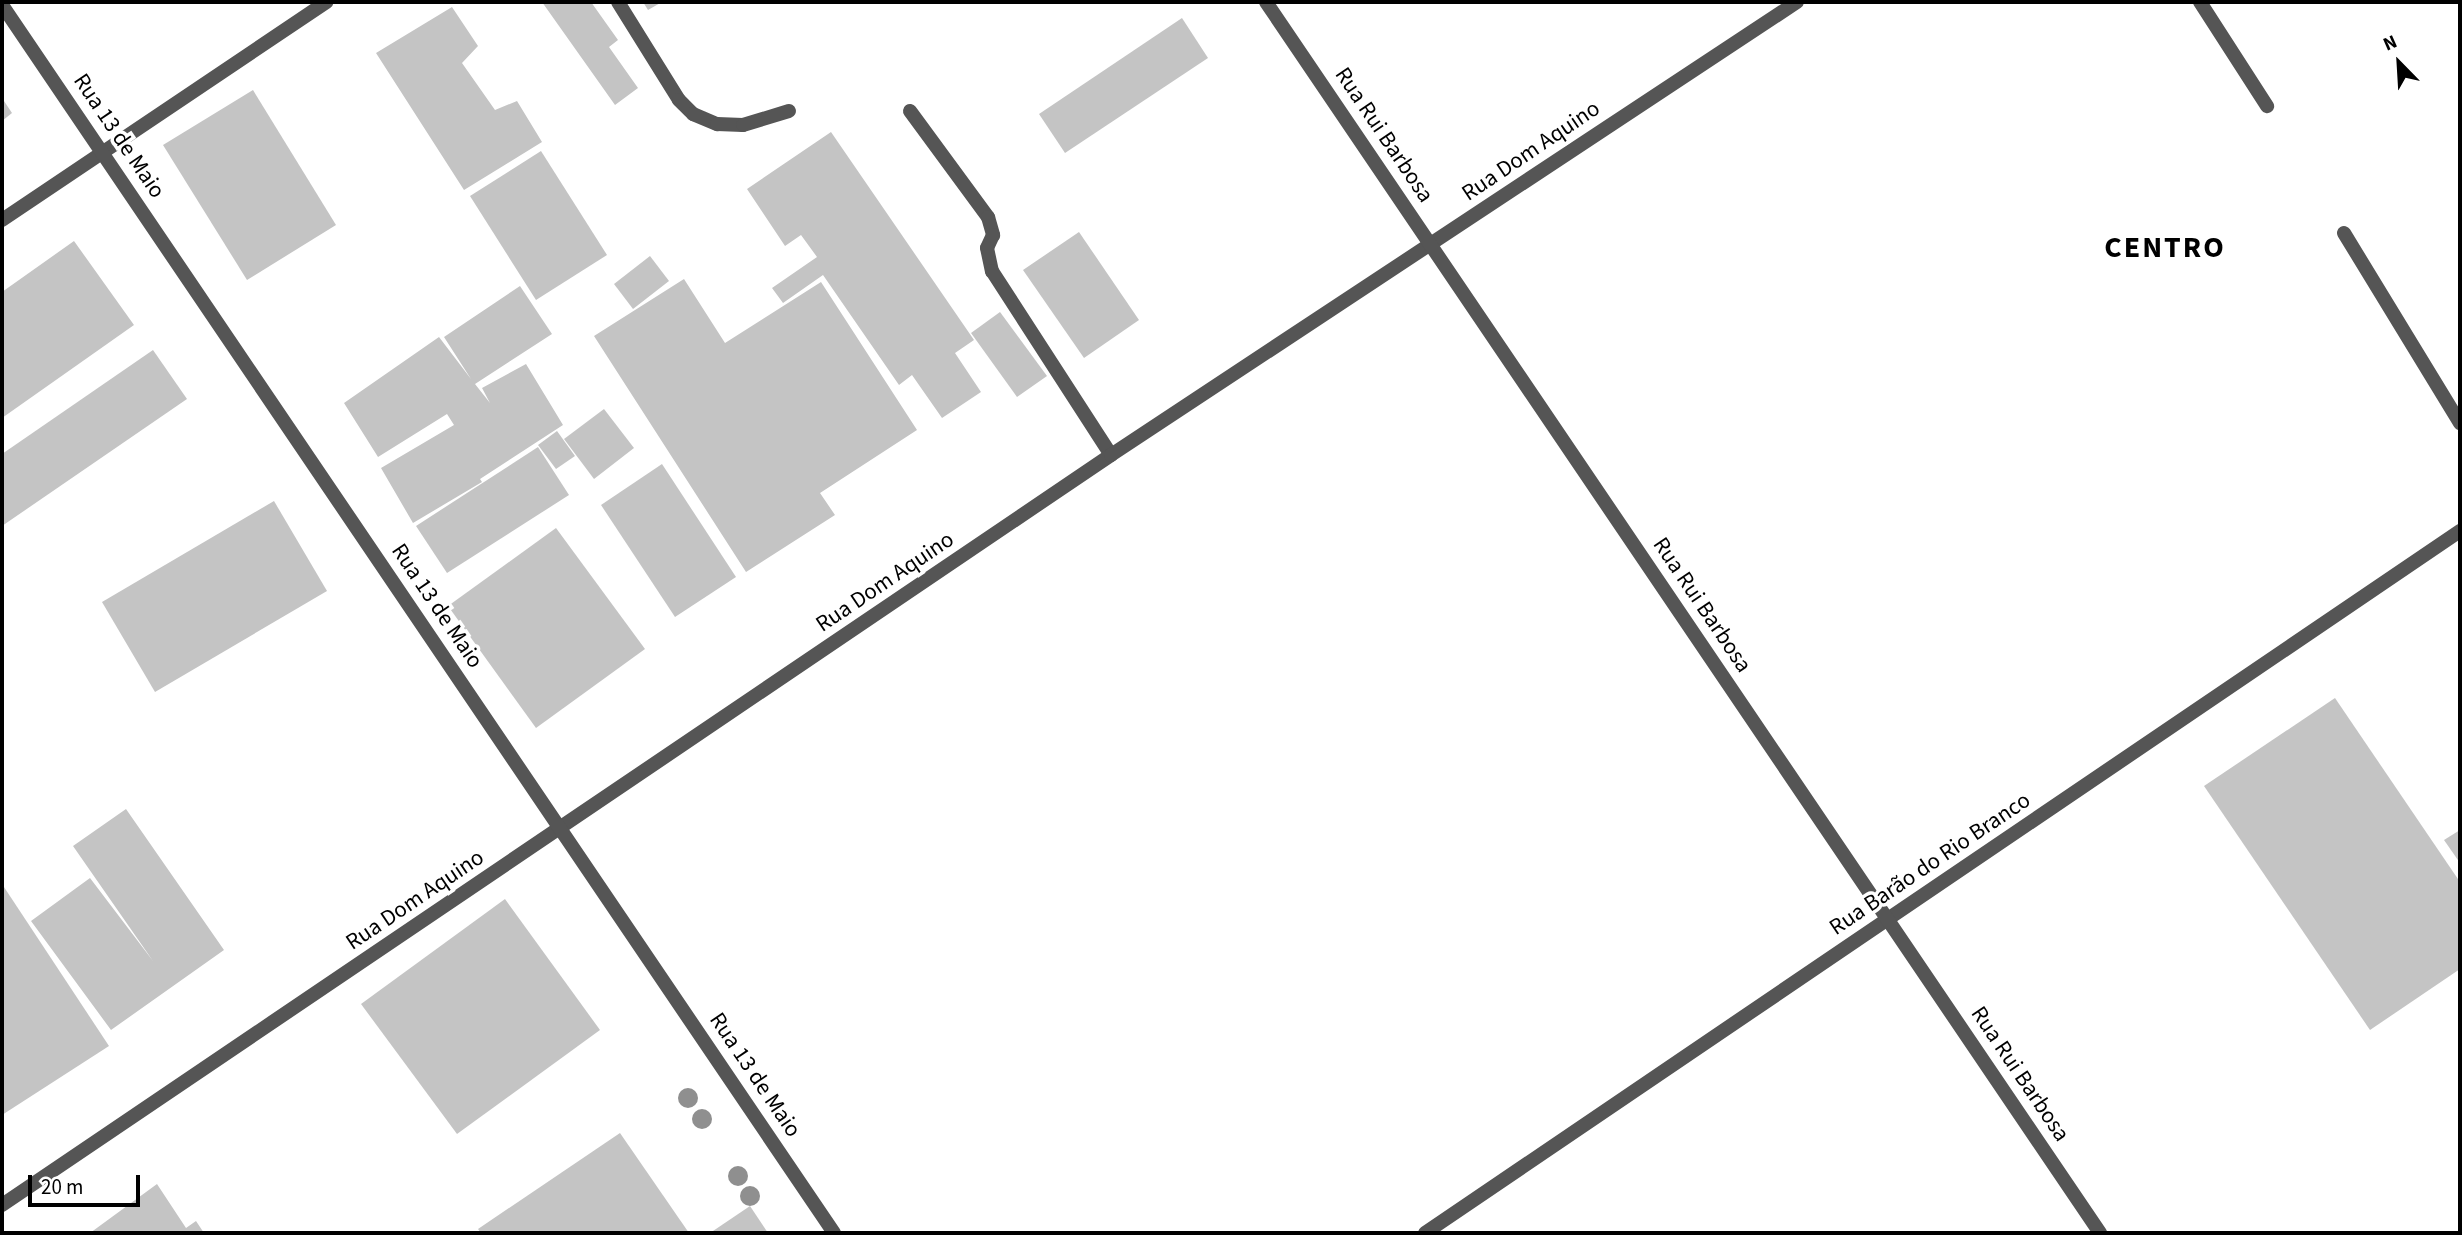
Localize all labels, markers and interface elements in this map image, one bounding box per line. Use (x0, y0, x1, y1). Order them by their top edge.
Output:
north arrow (2364, 28, 2434, 98)
text: N (2379, 28, 2402, 58)
street label: Rua Rui Barbosa (1329, 62, 1439, 208)
street label: Rua 13 de Maio (67, 68, 171, 204)
street label: Rua Dom Aquino (1457, 95, 1605, 207)
district label: CENTRO (2105, 230, 2225, 266)
street label: Rua Dom Aquino (811, 526, 959, 638)
street label: Rua Rui Barbosa (1647, 532, 1757, 678)
street label: Rua 13 de Maio (385, 538, 489, 674)
street label: Rua Barão do Rio Branco (1824, 787, 2036, 941)
street label: Rua Dom Aquino (341, 844, 489, 956)
street label: Rua Rui Barbosa (1965, 1001, 2075, 1147)
street label: Rua 13 de Maio (703, 1007, 807, 1143)
scale bar (32, 1162, 144, 1206)
text: 20 m (41, 1172, 83, 1202)

